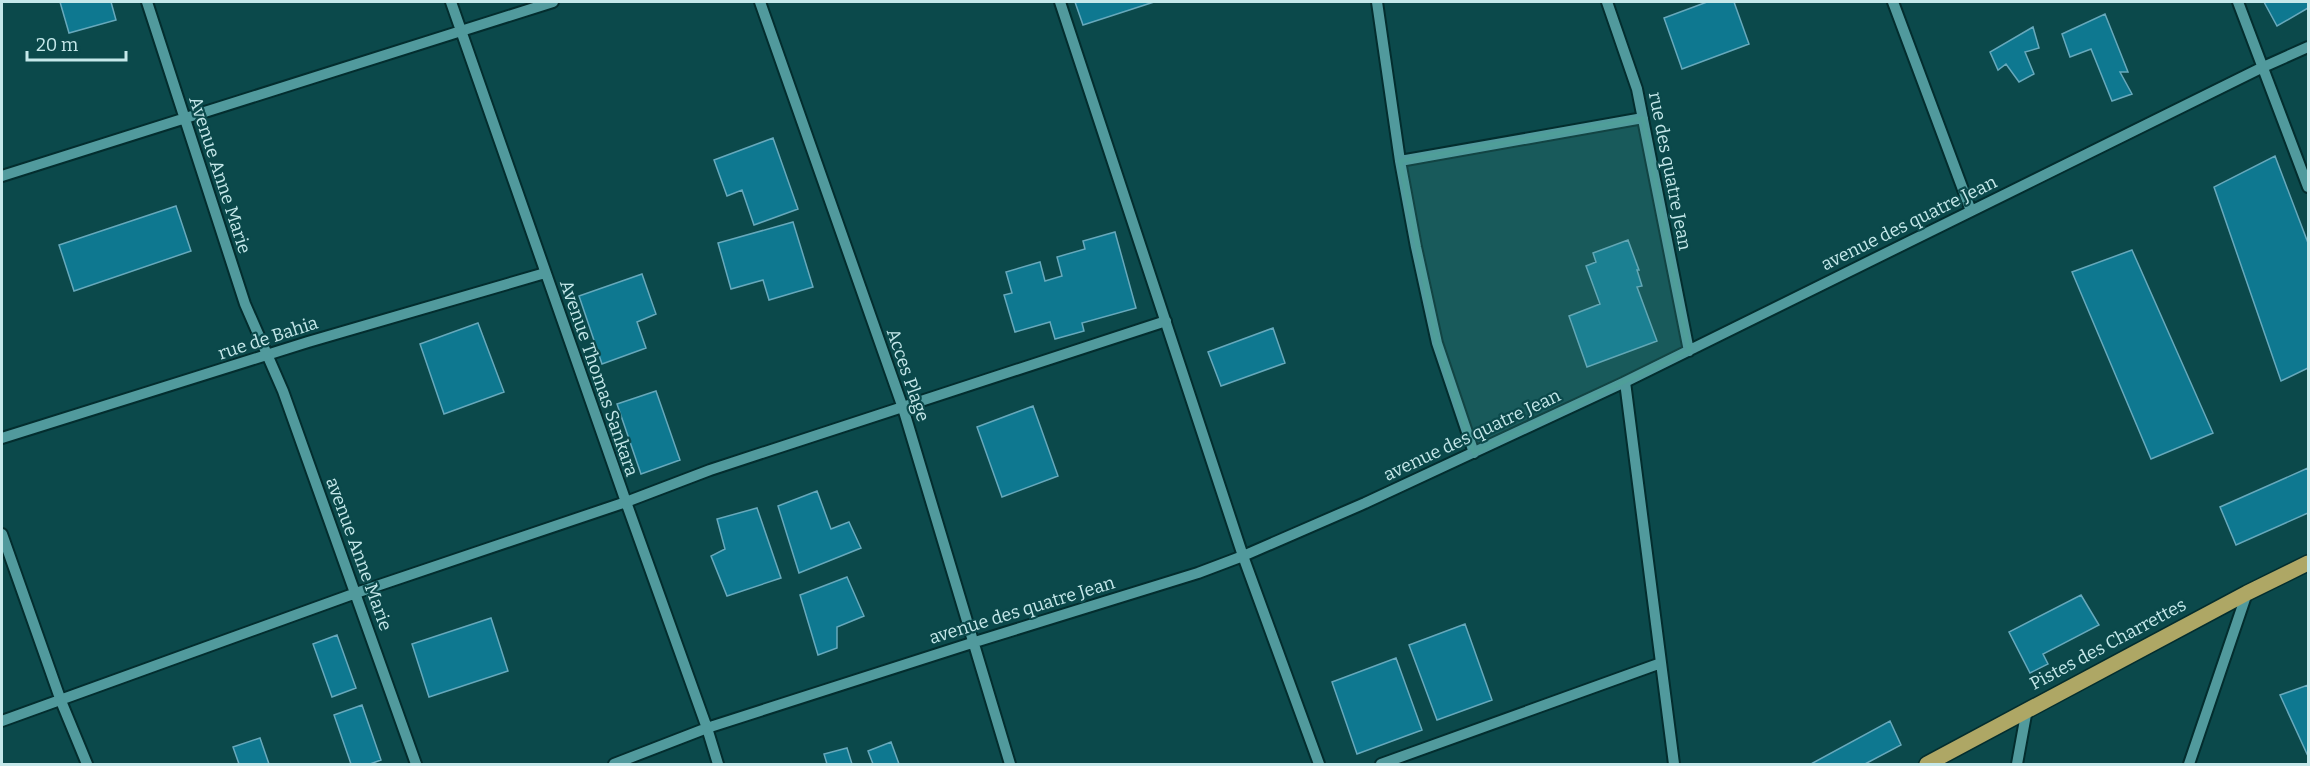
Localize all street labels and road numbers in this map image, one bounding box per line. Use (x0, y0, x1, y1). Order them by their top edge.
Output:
street label: rue des quatre Jean (1644, 90, 1696, 253)
street label: Avenue Anne Marie (184, 94, 256, 256)
street label: avenue des quatre Jean (1818, 171, 2001, 275)
street label: Avenue Thomas Sankara (555, 277, 643, 479)
street label: rue de Bahia (215, 311, 321, 364)
street label: Acces Plage (882, 325, 934, 425)
street label: avenue des quatre Jean (1380, 384, 1565, 486)
street label: avenue Anne Marie (321, 474, 397, 634)
street label: avenue des quatre Jean (927, 571, 1118, 649)
street label: Pistes des Charrettes (2026, 593, 2190, 695)

